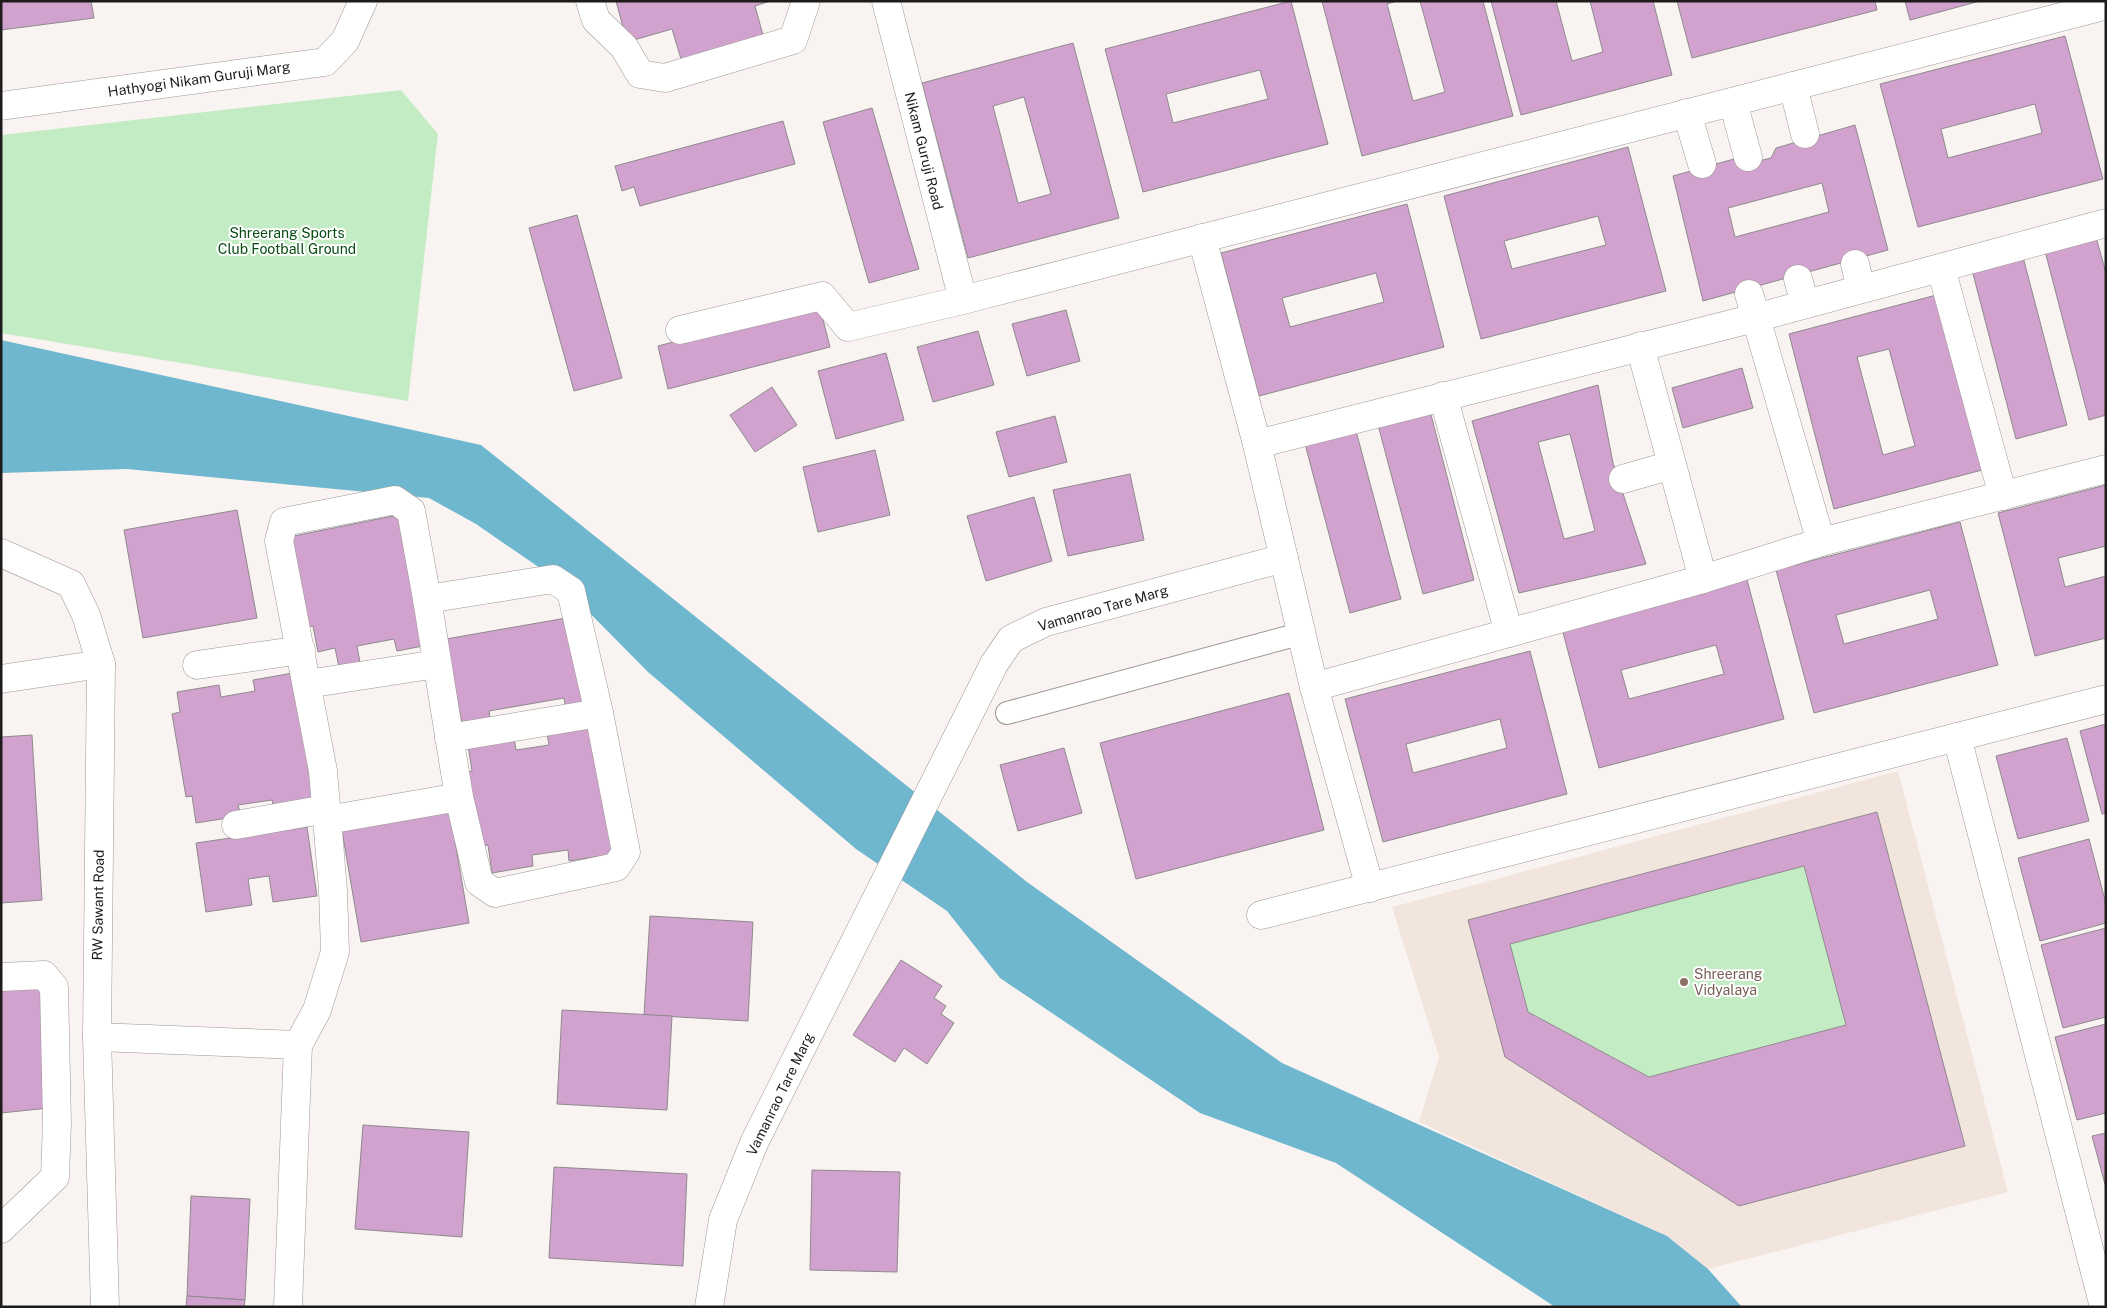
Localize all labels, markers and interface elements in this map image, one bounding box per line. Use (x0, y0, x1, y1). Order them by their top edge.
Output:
street label: Hathyogi Nikam Guruji Marg (107, 58, 291, 100)
street label: Nikam Guruji Road (902, 90, 946, 212)
park label: Shreerang Sports Club Football Ground (218, 225, 356, 257)
street label: Vamanrao Tare Marg (1036, 582, 1170, 634)
street label: RW Sawant Road (89, 849, 107, 961)
place label: Shreerang Vidyalaya (1694, 966, 1763, 998)
marker: Shreerang Vidyalaya (1678, 976, 1690, 988)
street label: Vamanrao Tare Marg (743, 1030, 817, 1158)

